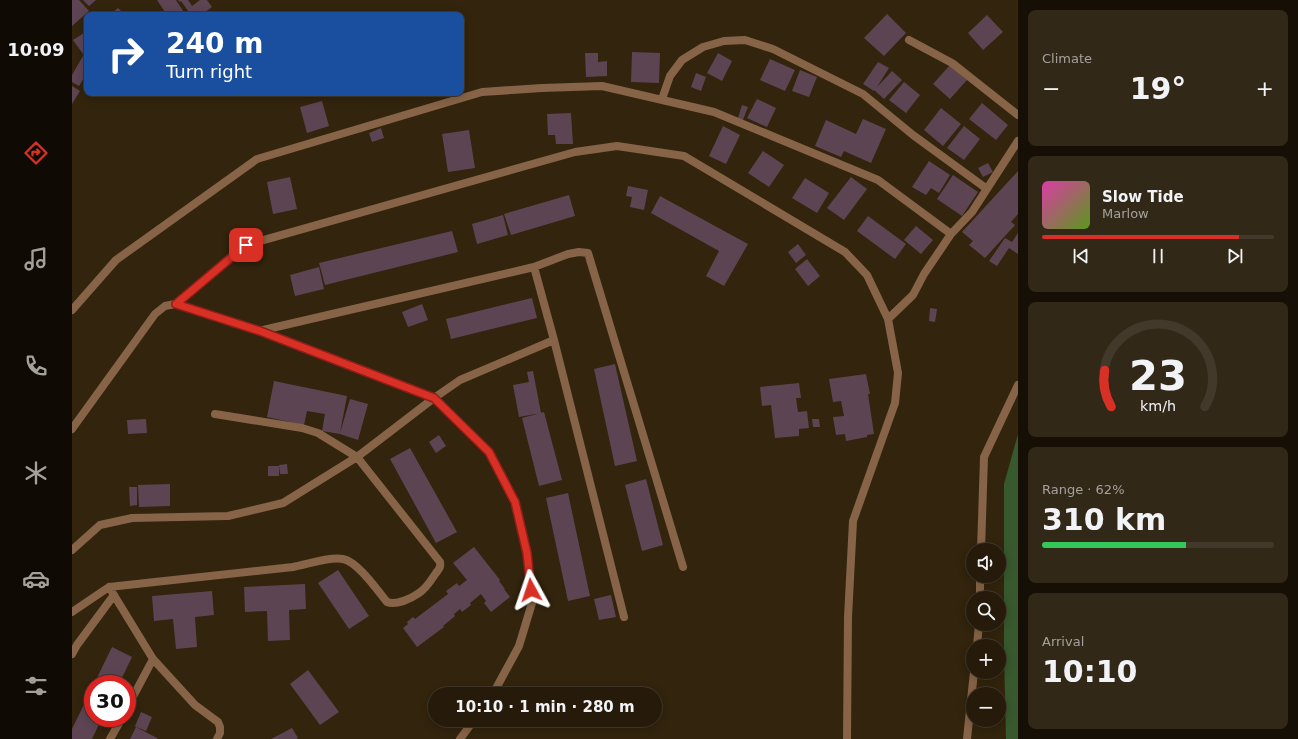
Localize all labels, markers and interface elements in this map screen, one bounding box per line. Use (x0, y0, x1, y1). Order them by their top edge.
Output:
text: 240 m (166, 27, 263, 60)
icon: right (100, 28, 152, 80)
text: 10:09 (7, 39, 65, 60)
text: Climate (1042, 51, 1092, 66)
text: Turn right (166, 61, 252, 82)
text: 19° (1130, 71, 1186, 106)
text: − (1042, 76, 1060, 101)
text: + (1256, 76, 1274, 101)
icon: directions (22, 139, 50, 167)
text: Slow Tide (1102, 188, 1184, 206)
text: Marlow (1102, 206, 1149, 221)
pin (229, 228, 263, 262)
icon: arrive (235, 234, 257, 256)
icon: music (22, 245, 50, 273)
icon: previous (1070, 245, 1092, 267)
icon: pause (1147, 245, 1169, 267)
icon: next (1224, 245, 1246, 267)
text: 23 (1129, 351, 1187, 400)
icon: phone (22, 352, 50, 380)
text: km/h (1140, 398, 1176, 414)
icon: climate (22, 459, 50, 487)
text: Range · 62% (1042, 482, 1125, 497)
text: 310 km (1042, 502, 1166, 537)
map controls (966, 543, 1006, 727)
button: sound (966, 543, 1006, 583)
icon: car (22, 565, 50, 593)
position arrow (510, 569, 552, 611)
button: search (966, 591, 1006, 631)
text: Arrival (1042, 634, 1084, 649)
button: + (966, 639, 1006, 679)
text: 10:10 (1042, 654, 1138, 689)
icon: filters (22, 672, 50, 700)
speed limit sign: 30 (84, 675, 136, 727)
button: − (966, 687, 1006, 727)
text: 10:10 · 1 min · 280 m (455, 698, 635, 716)

